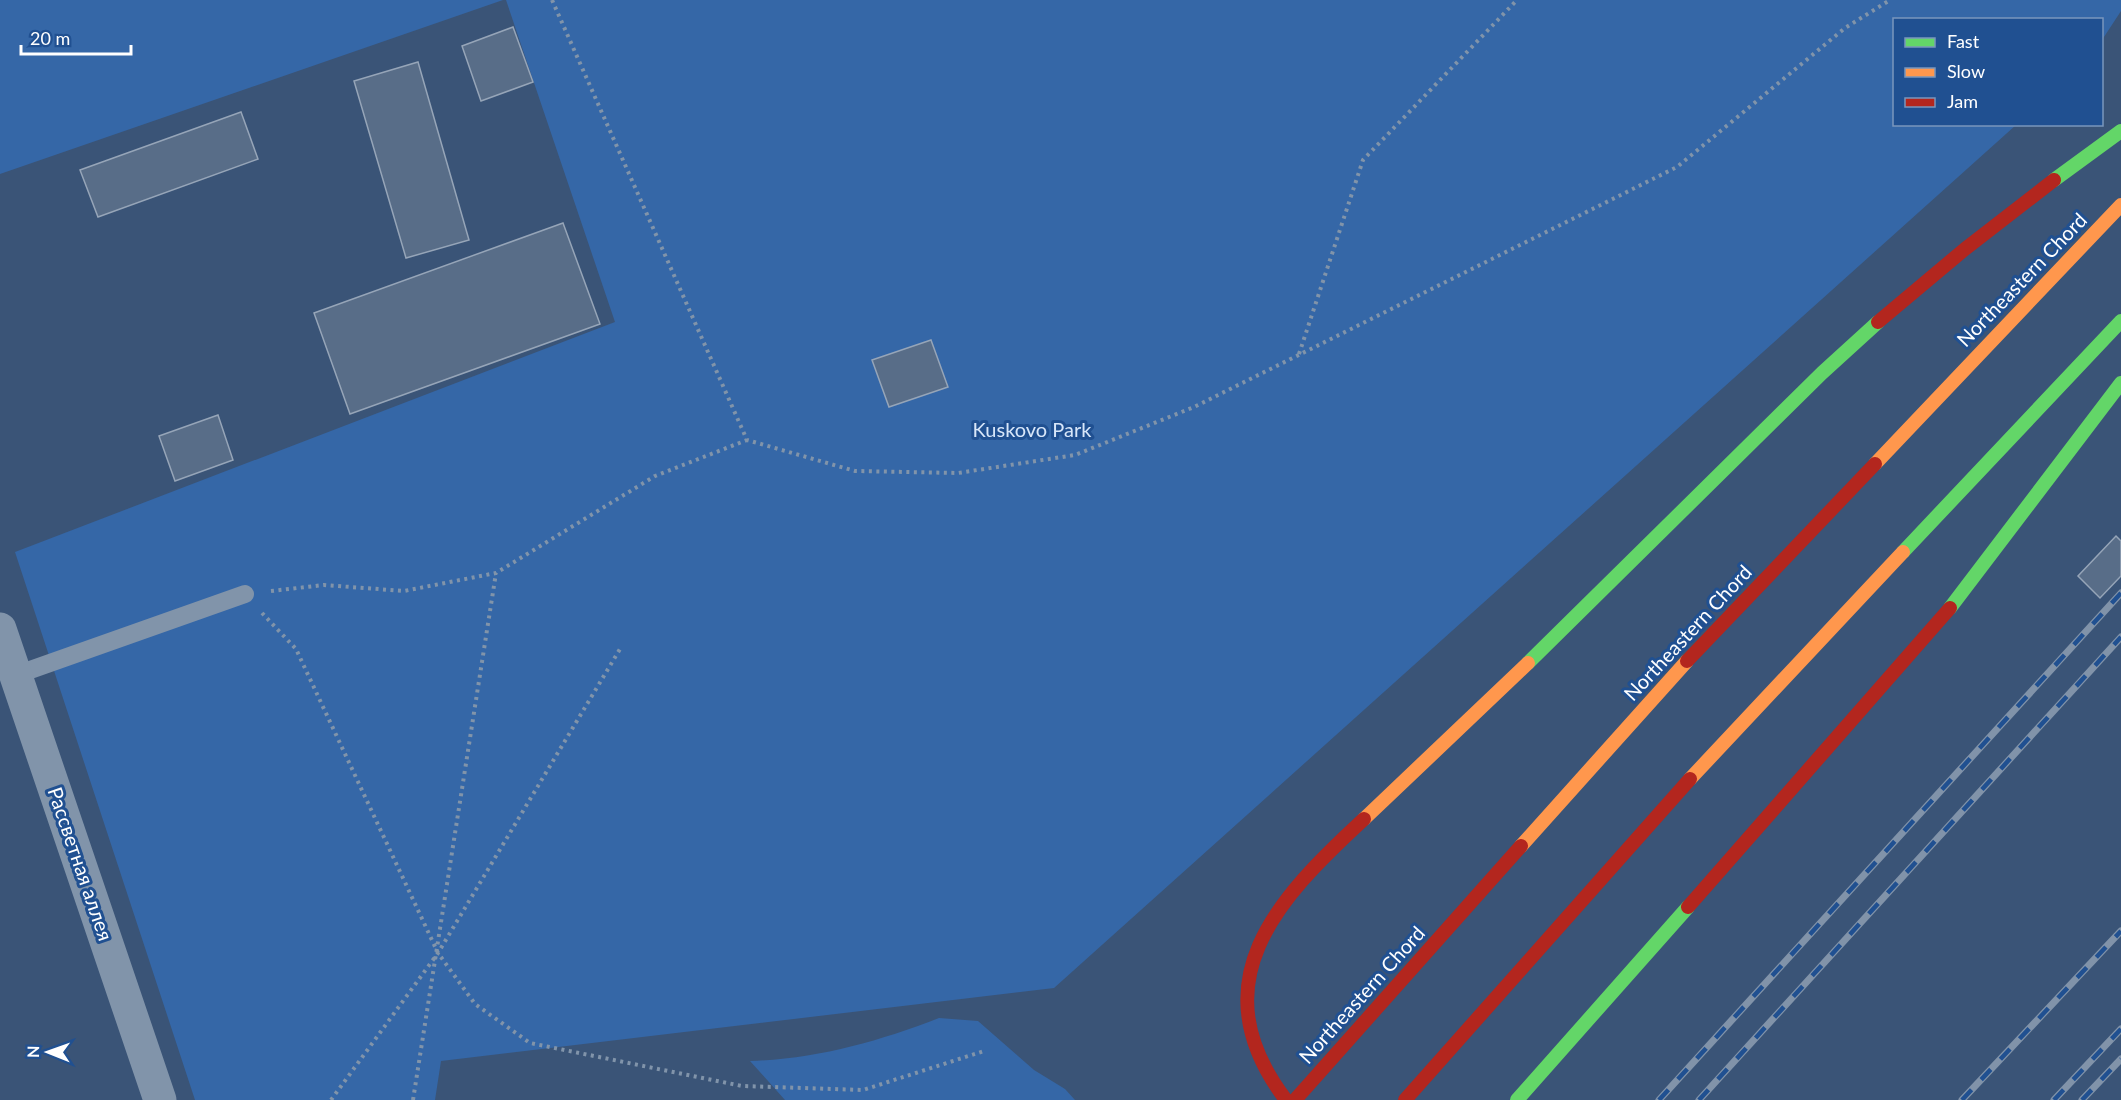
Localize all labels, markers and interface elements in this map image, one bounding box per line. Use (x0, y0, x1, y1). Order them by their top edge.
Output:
scale bar (21, 18, 130, 56)
legend (1893, 18, 2103, 126)
text: 20 m (30, 27, 70, 49)
text: Fast (1947, 30, 1980, 52)
text: Slow (1947, 60, 1985, 82)
text: Jam (1947, 90, 1978, 112)
street label: Northeastern Chord (1951, 208, 2091, 351)
park label: Kuskovo Park (973, 417, 1092, 441)
street label: Northeastern Chord (1618, 560, 1756, 705)
street label: Рассветная аллея (43, 784, 118, 944)
street label: Northeastern Chord (1293, 921, 1429, 1068)
north arrow (18, 1022, 78, 1082)
text: N (23, 1045, 42, 1058)

